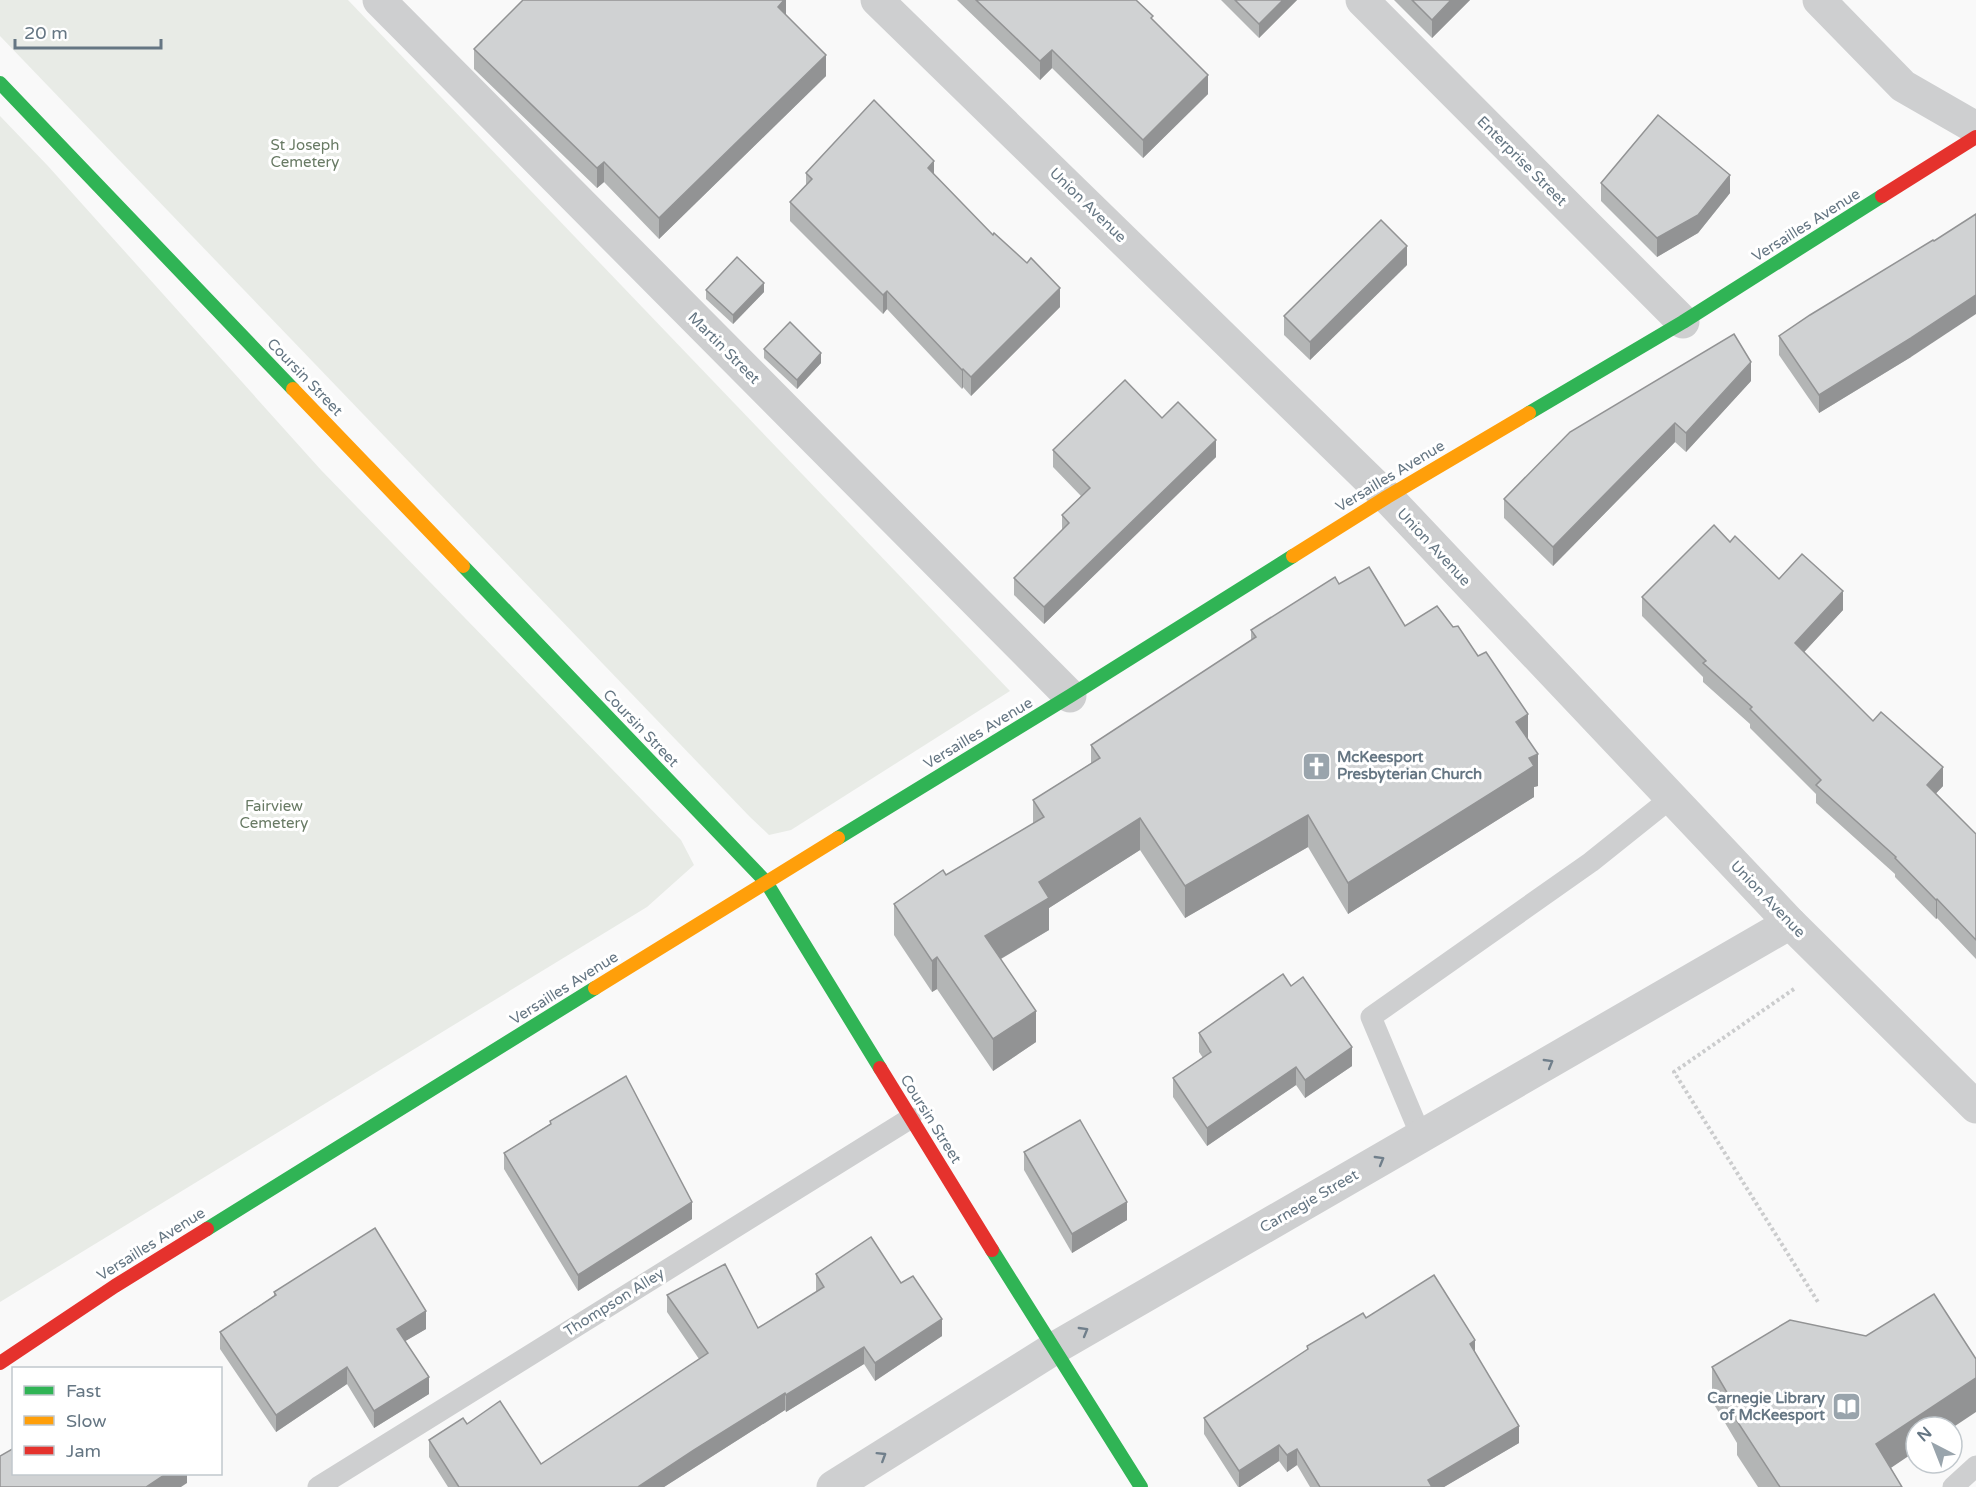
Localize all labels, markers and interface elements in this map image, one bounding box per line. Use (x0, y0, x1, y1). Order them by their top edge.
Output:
scale bar (15, 12, 160, 50)
text: 20 m (24, 22, 68, 44)
street label: Enterprise Street (1473, 112, 1571, 210)
park label: St Joseph Cemetery (271, 136, 339, 171)
street label: Union Avenue (1046, 164, 1130, 246)
street label: Versailles Avenue (1749, 185, 1863, 265)
street label: Martin Street (684, 308, 764, 388)
street label: Coursin Street (263, 334, 347, 420)
street label: Versailles Avenue (1332, 436, 1448, 516)
street label: Union Avenue (1393, 504, 1475, 590)
street label: Coursin Street (599, 685, 683, 771)
street label: Versailles Avenue (920, 693, 1036, 773)
place label: McKeesport Presbyterian Church (1337, 748, 1482, 784)
church icon: McKeesport Presbyterian Church (1300, 750, 1332, 782)
park label: Fairview Cemetery (240, 797, 308, 832)
street label: Union Avenue (1727, 857, 1809, 941)
street label: Versailles Avenue (507, 948, 621, 1028)
one-way arrow (1543, 1058, 1553, 1070)
street label: Coursin Street (897, 1071, 966, 1167)
one-way arrow (1374, 1156, 1384, 1167)
street label: Carnegie Street (1257, 1165, 1362, 1236)
street label: Versailles Avenue (94, 1204, 208, 1284)
street label: Thompson Alley (560, 1264, 668, 1340)
one-way arrow (1078, 1327, 1088, 1338)
legend (12, 1367, 222, 1475)
text: Fast (66, 1380, 101, 1402)
place label: Carnegie Library of McKeesport (1707, 1389, 1825, 1425)
library icon: Carnegie Library of McKeesport (1830, 1391, 1862, 1423)
text: Slow (66, 1410, 107, 1432)
north arrow (1904, 1415, 1964, 1475)
text: N (1913, 1423, 1936, 1446)
text: Jam (66, 1440, 101, 1462)
one-way arrow (876, 1452, 887, 1463)

